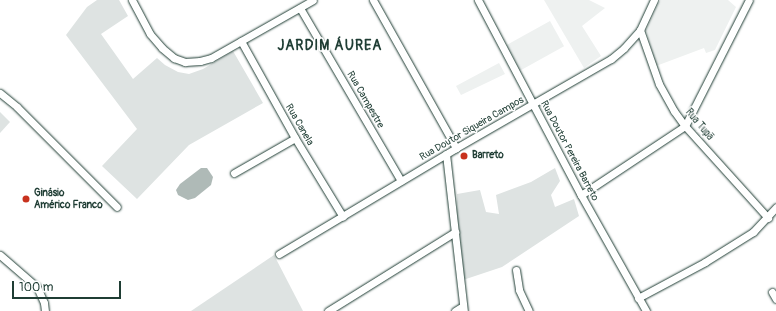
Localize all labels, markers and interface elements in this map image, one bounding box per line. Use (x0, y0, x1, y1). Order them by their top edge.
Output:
district label: JARDIM ÁUREA (278, 38, 382, 54)
street label: Rua Campestre (344, 69, 386, 131)
street label: Rua Doutor Siqueira Campos (418, 94, 526, 164)
street label: Rua Doutor Pereira Barreto (537, 99, 601, 203)
street label: Rua Canela (282, 102, 316, 148)
street label: Rua Tupã (682, 107, 716, 143)
place label: Barreto (472, 150, 504, 162)
marker: Barreto (459, 151, 469, 161)
place label: Ginásio Américo Franco (34, 187, 103, 210)
marker: Ginásio Américo Franco (21, 194, 31, 204)
scale bar (14, 273, 123, 299)
text: 100 m (19, 280, 53, 295)

